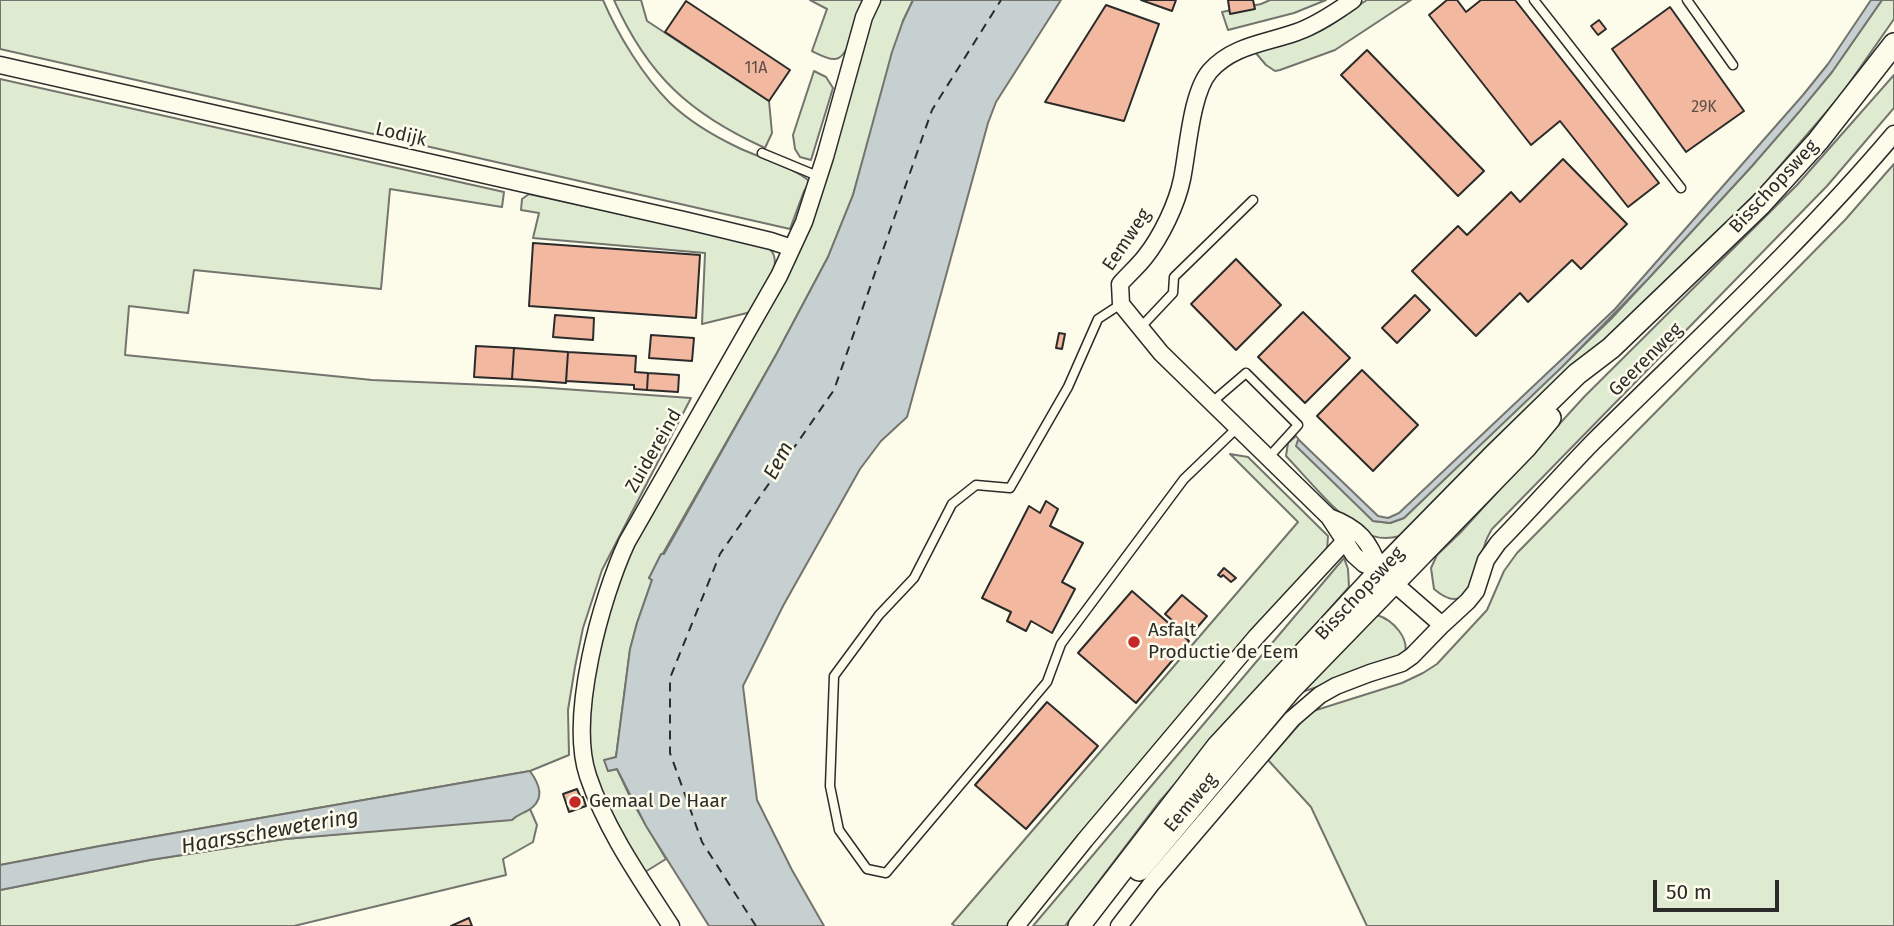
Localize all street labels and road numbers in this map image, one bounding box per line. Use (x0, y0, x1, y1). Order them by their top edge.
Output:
street label: Lodijk (373, 118, 429, 152)
street label: Bisschopsweg (1725, 135, 1823, 239)
street label: Eemweg (1098, 204, 1156, 276)
street label: Geerenweg (1604, 318, 1688, 402)
street label: Zuidereind (621, 405, 687, 497)
street label: Bisschopsweg (1311, 542, 1409, 646)
street label: Eemweg (1160, 769, 1222, 837)

